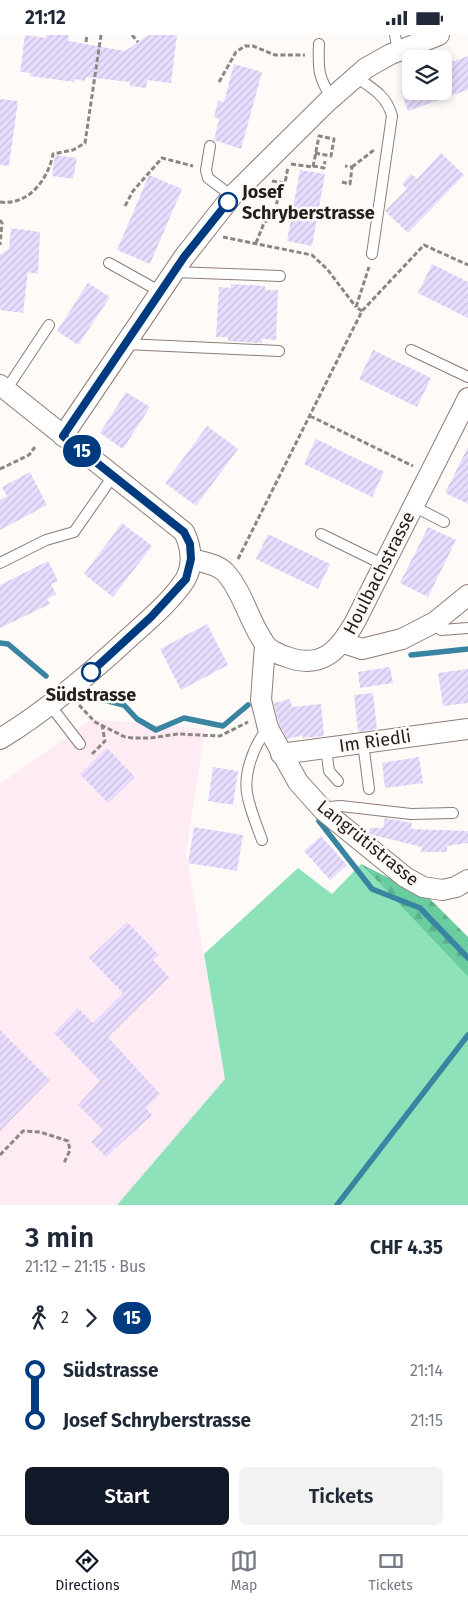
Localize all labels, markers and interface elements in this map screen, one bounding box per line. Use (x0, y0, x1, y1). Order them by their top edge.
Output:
text: 21:12 (25, 6, 66, 29)
map controls (402, 50, 452, 100)
button: layers (402, 50, 452, 100)
place label: Josef Schryberstrasse (241, 181, 375, 224)
marker: Josef Schryberstrasse (218, 192, 238, 212)
line badge: 15 (59, 435, 104, 467)
text: 15 (73, 440, 91, 462)
street label: Houlbachstrasse (339, 508, 419, 638)
marker: Südstrasse (81, 662, 101, 682)
place label: Südstrasse (46, 684, 136, 706)
street label: Im Riedli (338, 725, 412, 757)
street label: Langrütistrasse (313, 795, 423, 891)
text: 3 min (25, 1221, 94, 1254)
text: CHF 4.35 (370, 1236, 443, 1259)
text: 21:12 – 21:15 · Bus (25, 1257, 146, 1276)
icon: walk (25, 1304, 53, 1332)
icon: forward (77, 1304, 105, 1332)
text: 15 (123, 1307, 141, 1329)
text: 2 (61, 1308, 69, 1327)
text: Südstrasse (63, 1359, 159, 1382)
text: 21:14 (410, 1361, 443, 1380)
text: Josef Schryberstrasse (63, 1409, 251, 1432)
text: 21:15 (410, 1411, 443, 1430)
button: Start (25, 1467, 229, 1525)
button: Tickets (239, 1467, 443, 1525)
tab: Directions (55, 1547, 119, 1594)
tab: Map (230, 1547, 258, 1594)
tab: Tickets (369, 1547, 413, 1594)

